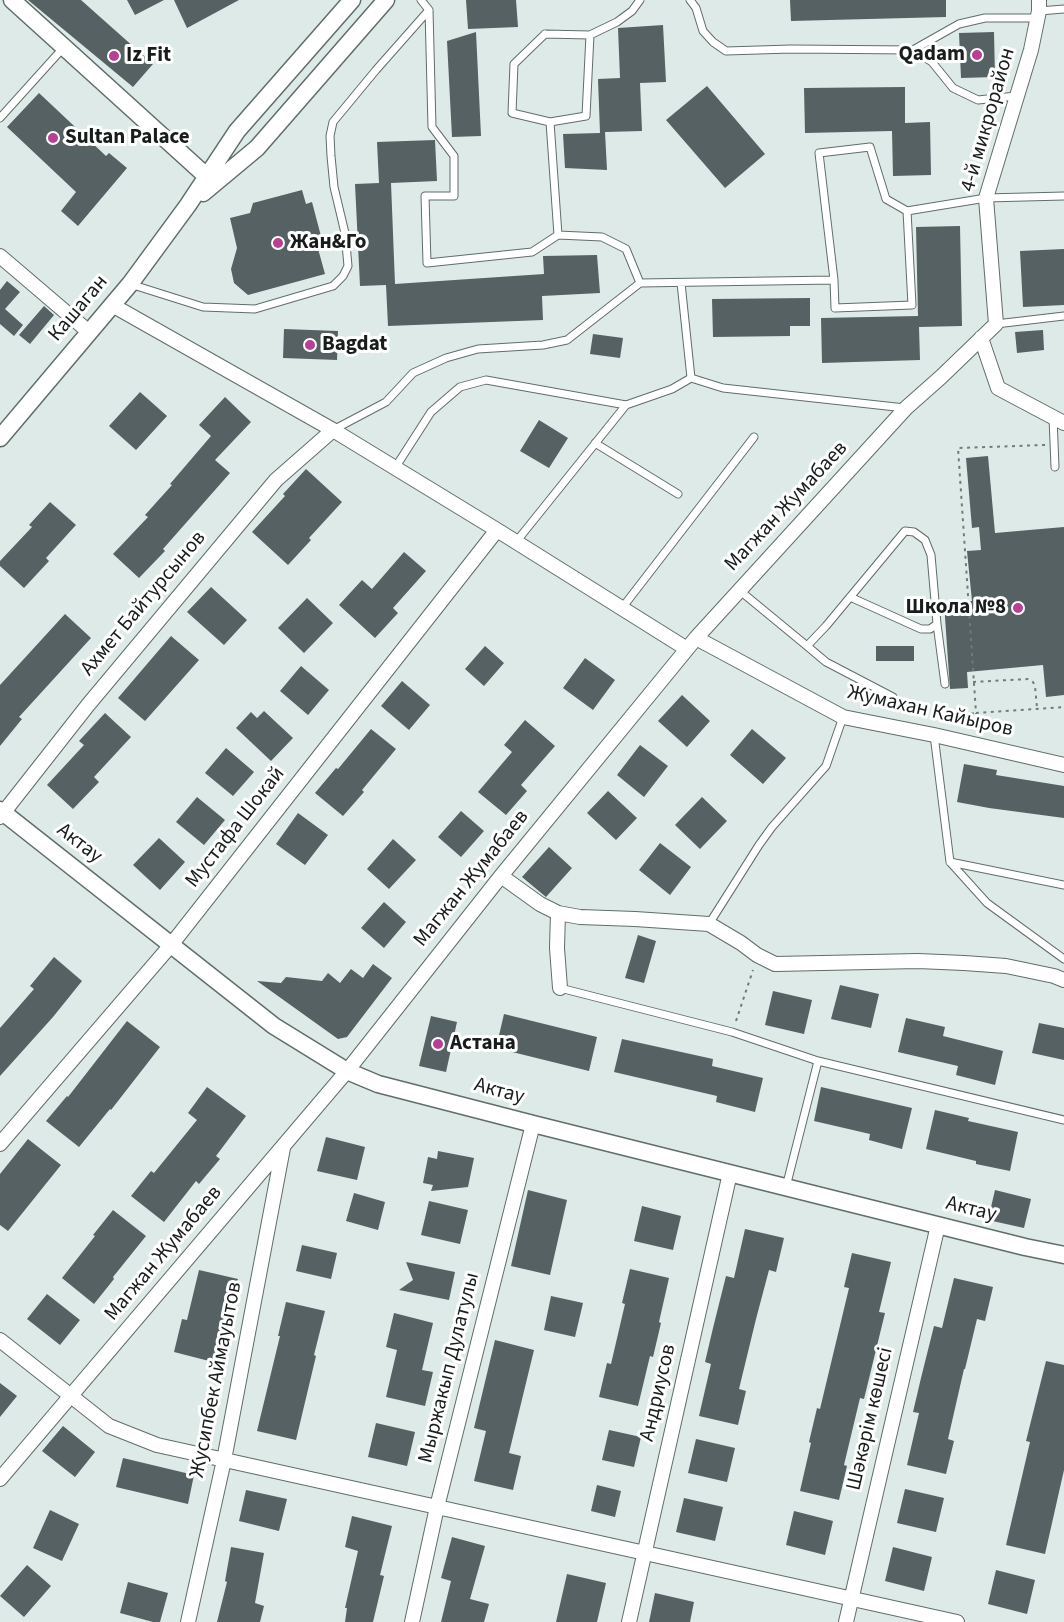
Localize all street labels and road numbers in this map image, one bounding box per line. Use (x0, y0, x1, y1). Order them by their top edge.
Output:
street label: 4-й микрорайон (956, 45, 1022, 195)
street label: Кашаган (44, 271, 114, 347)
street label: Магжан Жумабаев (720, 437, 854, 577)
street label: Ахмет Байтурсынов (76, 526, 212, 682)
street label: Жумахан Кайыров (845, 681, 1015, 743)
street label: Мустафа Шокай (181, 763, 291, 893)
street label: Магжан Жумабаев (409, 806, 535, 952)
street label: Актау (51, 818, 107, 870)
street label: Актау (471, 1073, 527, 1111)
street label: Магжан Жумабаев (100, 1181, 228, 1327)
street label: Актау (943, 1192, 999, 1228)
street label: Мыржакып Дулатулы (414, 1270, 486, 1466)
street label: Жусипбек Аймауытов (186, 1280, 248, 1480)
street label: Андриусов (636, 1342, 682, 1444)
street label: Шәкәрім көшесі (842, 1345, 900, 1493)

